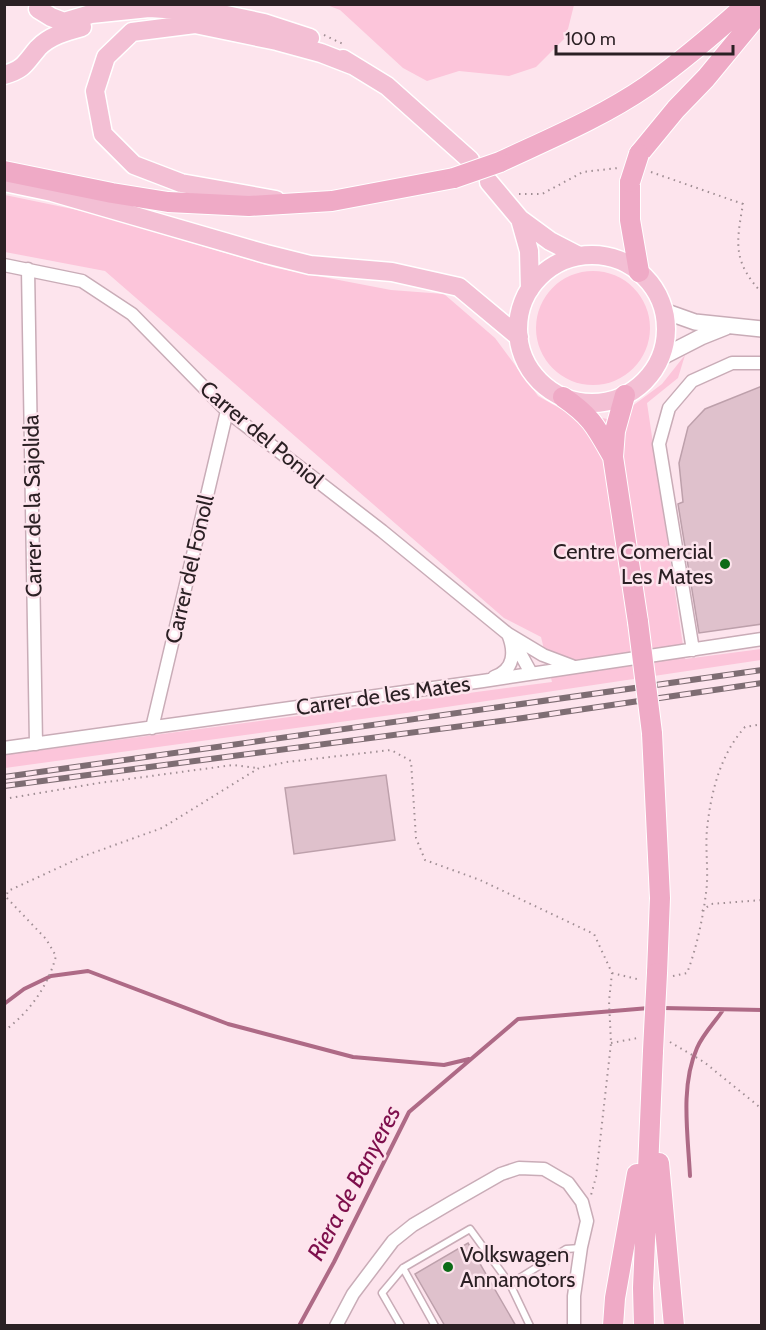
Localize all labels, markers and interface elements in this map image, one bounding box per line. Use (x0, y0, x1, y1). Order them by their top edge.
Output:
scale bar (556, 18, 733, 56)
text: 100 m (565, 28, 616, 50)
street label: Carrer del Poniol (194, 375, 330, 494)
street label: Carrer de la Sajolida (17, 414, 48, 598)
street label: Carrer del Fonoll (159, 491, 220, 646)
place label: Centre Comercial Les Mates (553, 538, 714, 590)
marker: Centre Comercial Les Mates (718, 557, 732, 571)
street label: Carrer de les Mates (294, 670, 472, 721)
water label: Riera de Banyeres (301, 1100, 406, 1265)
place label: Volkswagen Annamotors (460, 1241, 575, 1293)
marker: Volkswagen Annamotors (441, 1260, 455, 1274)

